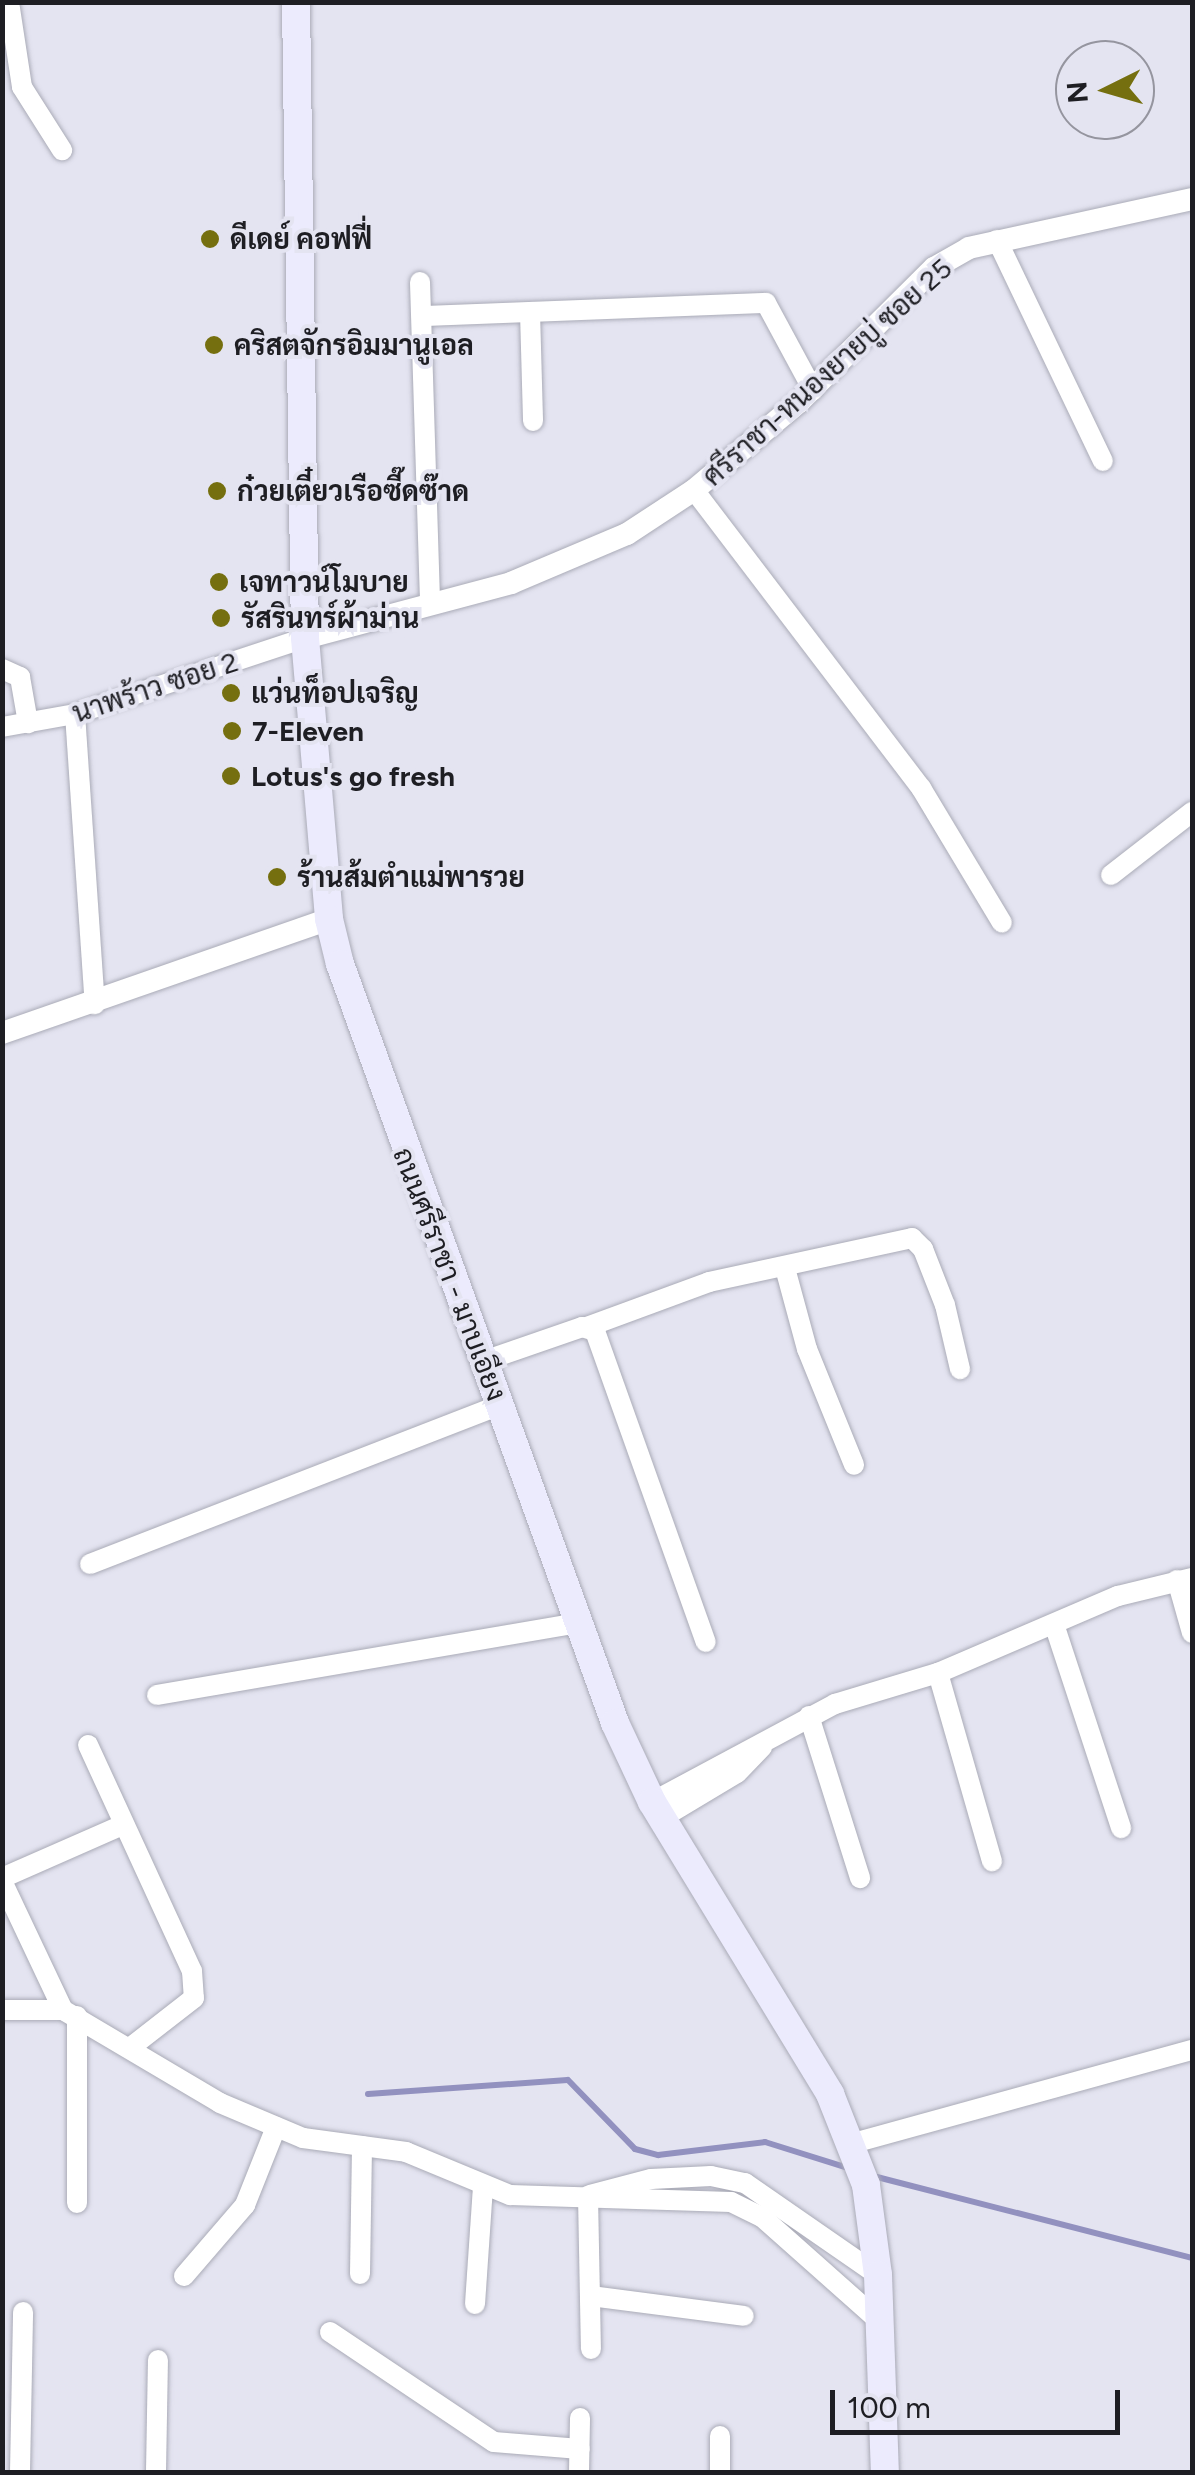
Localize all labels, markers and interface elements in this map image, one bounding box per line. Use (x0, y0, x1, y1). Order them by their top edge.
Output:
north arrow (1055, 40, 1155, 140)
text: N (1059, 80, 1095, 105)
place label: ดีเดย์ คอฟฟี่ (230, 222, 372, 256)
marker: ดีเดย์ คอฟฟี่ (199, 228, 221, 250)
street label: ศรีราชา-หนองยายบู่ ซอย 25 (696, 251, 958, 493)
place label: คริสตจักรอิมมานูเอล (234, 328, 474, 362)
marker: คริสตจักรอิมมานูเอล (203, 334, 225, 356)
place label: ก๋วยเตี๋ยวเรือซี๊ดซ๊าด (237, 474, 469, 508)
marker: ก๋วยเตี๋ยวเรือซี๊ดซ๊าด (206, 480, 228, 502)
place label: เจทาวน์โมบาย (239, 565, 409, 599)
marker: เจทาวน์โมบาย (208, 571, 230, 593)
place label: รัสรินทร์ผ้าม่าน (241, 601, 419, 635)
marker: รัสรินทร์ผ้าม่าน (210, 607, 232, 629)
street label: นาพร้าว ซอย 2 (68, 644, 242, 730)
place label: แว่นท็อปเจริญ (251, 676, 419, 710)
marker: แว่นท็อปเจริญ (220, 682, 242, 704)
place label: 7-Eleven (252, 714, 364, 748)
marker: 7-Eleven (221, 720, 243, 742)
place label: Lotus's go fresh (251, 759, 455, 793)
marker: Lotus's go fresh (220, 765, 242, 787)
place label: ร้านส้มตำแม่พารวย (297, 860, 525, 894)
marker: ร้านส้มตำแม่พารวย (266, 866, 288, 888)
street label: ถนนศรีราชา - มาบเอียง (386, 1143, 514, 1405)
scale bar (835, 2370, 1125, 2432)
text: 100 m (847, 2389, 931, 2426)

